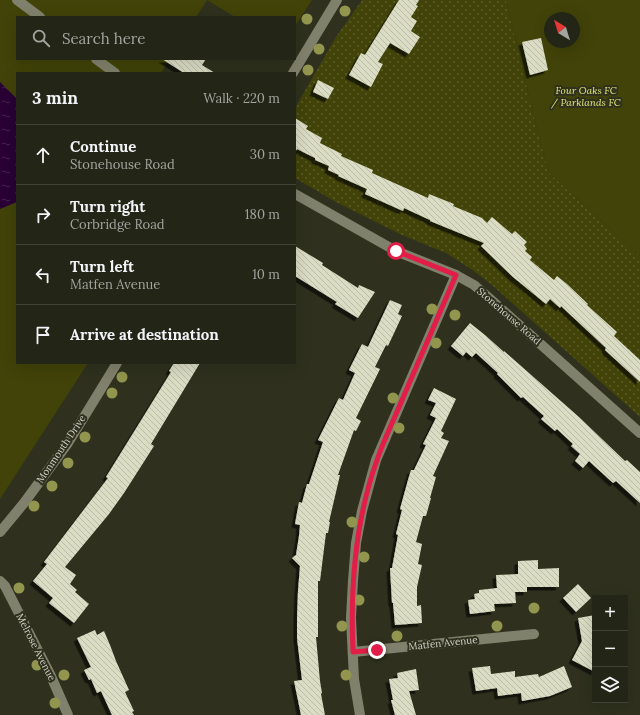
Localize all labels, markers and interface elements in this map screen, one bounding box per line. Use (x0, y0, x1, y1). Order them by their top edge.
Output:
north arrow (544, 12, 580, 48)
search box (16, 16, 296, 60)
icon: search (30, 27, 52, 49)
text: Search here (62, 29, 145, 48)
park label: Four Oaks FC / Parklands FC (550, 84, 621, 109)
text: 3 min (32, 87, 78, 109)
text: Walk · 220 m (203, 90, 280, 107)
text: Continue (70, 137, 136, 156)
icon: ahead (32, 144, 54, 166)
text: 30 m (250, 146, 280, 163)
text: Stonehouse Road (70, 156, 175, 173)
text: Turn right (70, 197, 146, 216)
icon: right (32, 204, 54, 226)
text: 180 m (245, 206, 280, 223)
text: Corbridge Road (70, 216, 165, 233)
route start (387, 242, 405, 260)
text: Turn left (70, 257, 134, 276)
icon: left (32, 264, 54, 286)
text: 10 m (252, 266, 280, 283)
text: Matfen Avenue (70, 276, 160, 293)
street label: Stonehouse Road (474, 285, 544, 347)
icon: arrive (32, 324, 54, 346)
text: Arrive at destination (70, 325, 219, 344)
street label: Monmouth Drive (33, 412, 89, 486)
map controls (592, 595, 628, 703)
button: + (592, 595, 628, 631)
street label: Melrose Avenue (13, 611, 59, 683)
button: − (592, 631, 628, 667)
street label: Matfen Avenue (408, 633, 479, 653)
route end (368, 641, 386, 659)
button: layers (592, 667, 628, 703)

